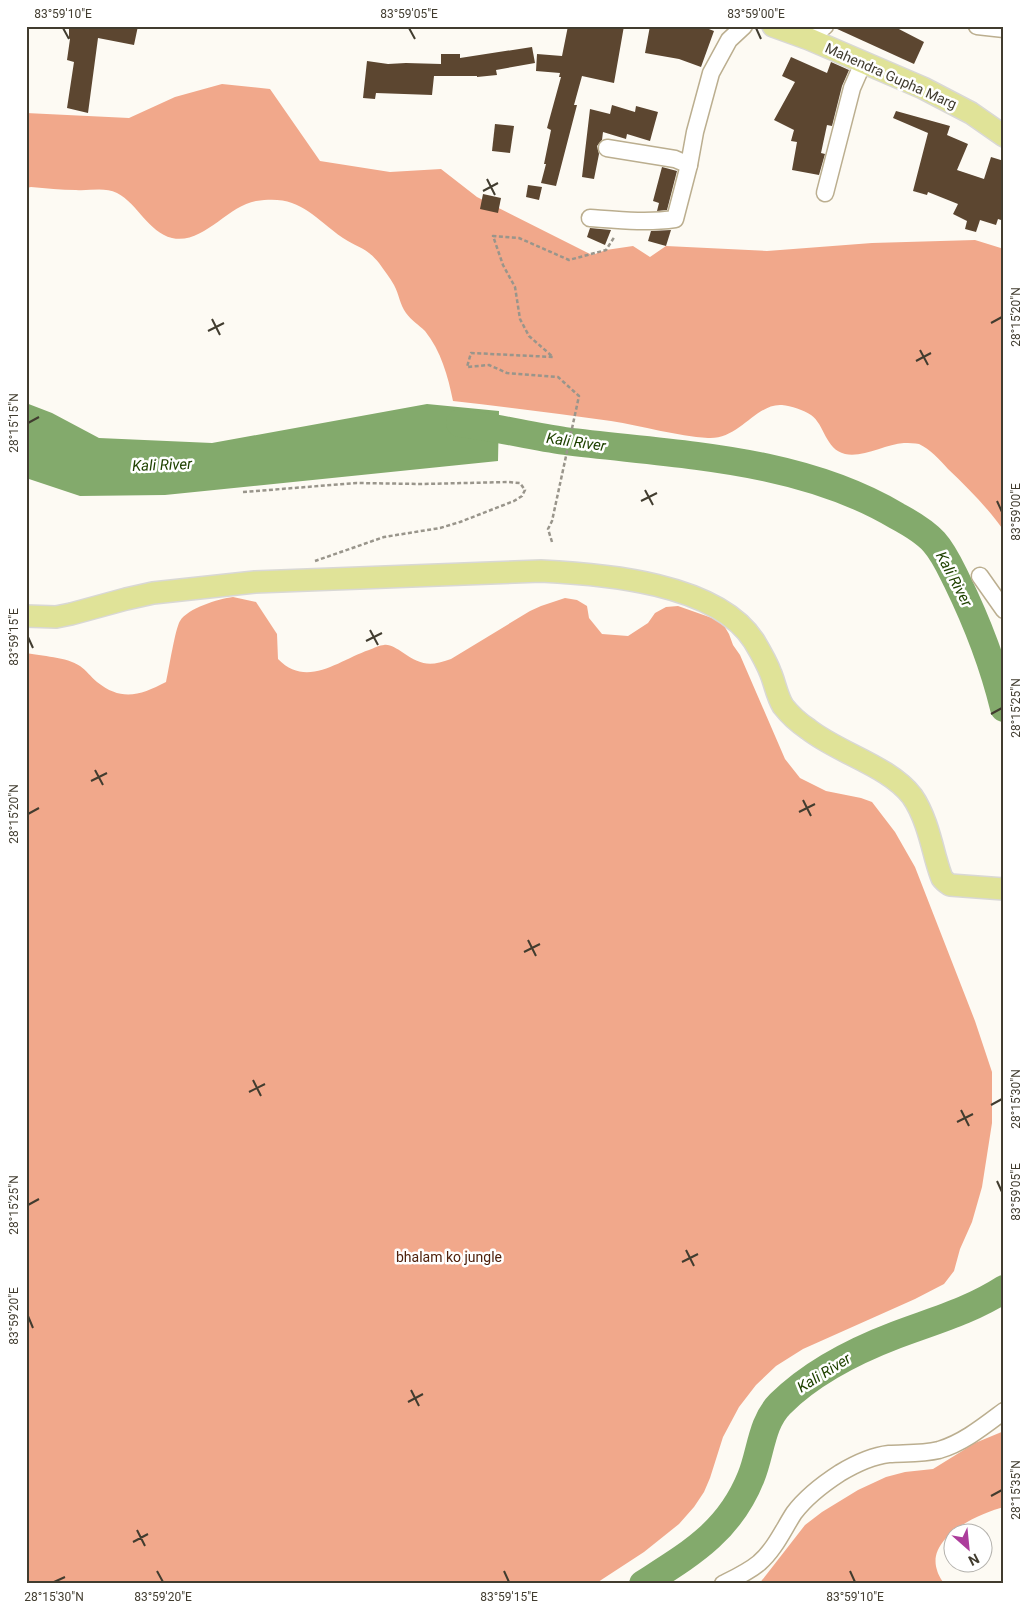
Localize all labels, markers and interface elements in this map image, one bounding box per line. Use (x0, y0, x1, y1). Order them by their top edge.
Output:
text: 83°59'10"E (34, 7, 92, 21)
text: 83°59'05"E (380, 7, 438, 21)
text: 83°59'00"E (727, 7, 785, 21)
street label: Mahendra Gupha Marg (823, 40, 959, 112)
text: 28°15'20"N (1009, 287, 1023, 347)
text: 28°15'15"N (7, 393, 21, 453)
water label: Kali River (545, 429, 608, 455)
water label: Kali River (132, 455, 193, 475)
text: 83°59'00"E (1009, 483, 1023, 541)
water label: Kali River (932, 548, 977, 611)
text: 83°59'15"E (7, 608, 21, 666)
text: 28°15'25"N (1009, 678, 1023, 738)
text: 28°15'20"N (7, 784, 21, 844)
text: 28°15'30"N (1009, 1069, 1023, 1129)
text: 83°59'05"E (1009, 1163, 1023, 1221)
text: 28°15'25"N (7, 1175, 21, 1235)
park label: bhalam ko jungle (396, 1249, 502, 1265)
text: 83°59'20"E (7, 1287, 21, 1345)
water label: Kali River (794, 1349, 855, 1397)
text: 28°15'35"N (1009, 1460, 1023, 1520)
north arrow (942, 1522, 992, 1572)
text: N (966, 1550, 982, 1569)
text: 28°15'30"N (24, 1590, 84, 1604)
text: 83°59'20"E (134, 1590, 192, 1604)
text: 83°59'15"E (480, 1590, 538, 1604)
text: 83°59'10"E (826, 1590, 884, 1604)

